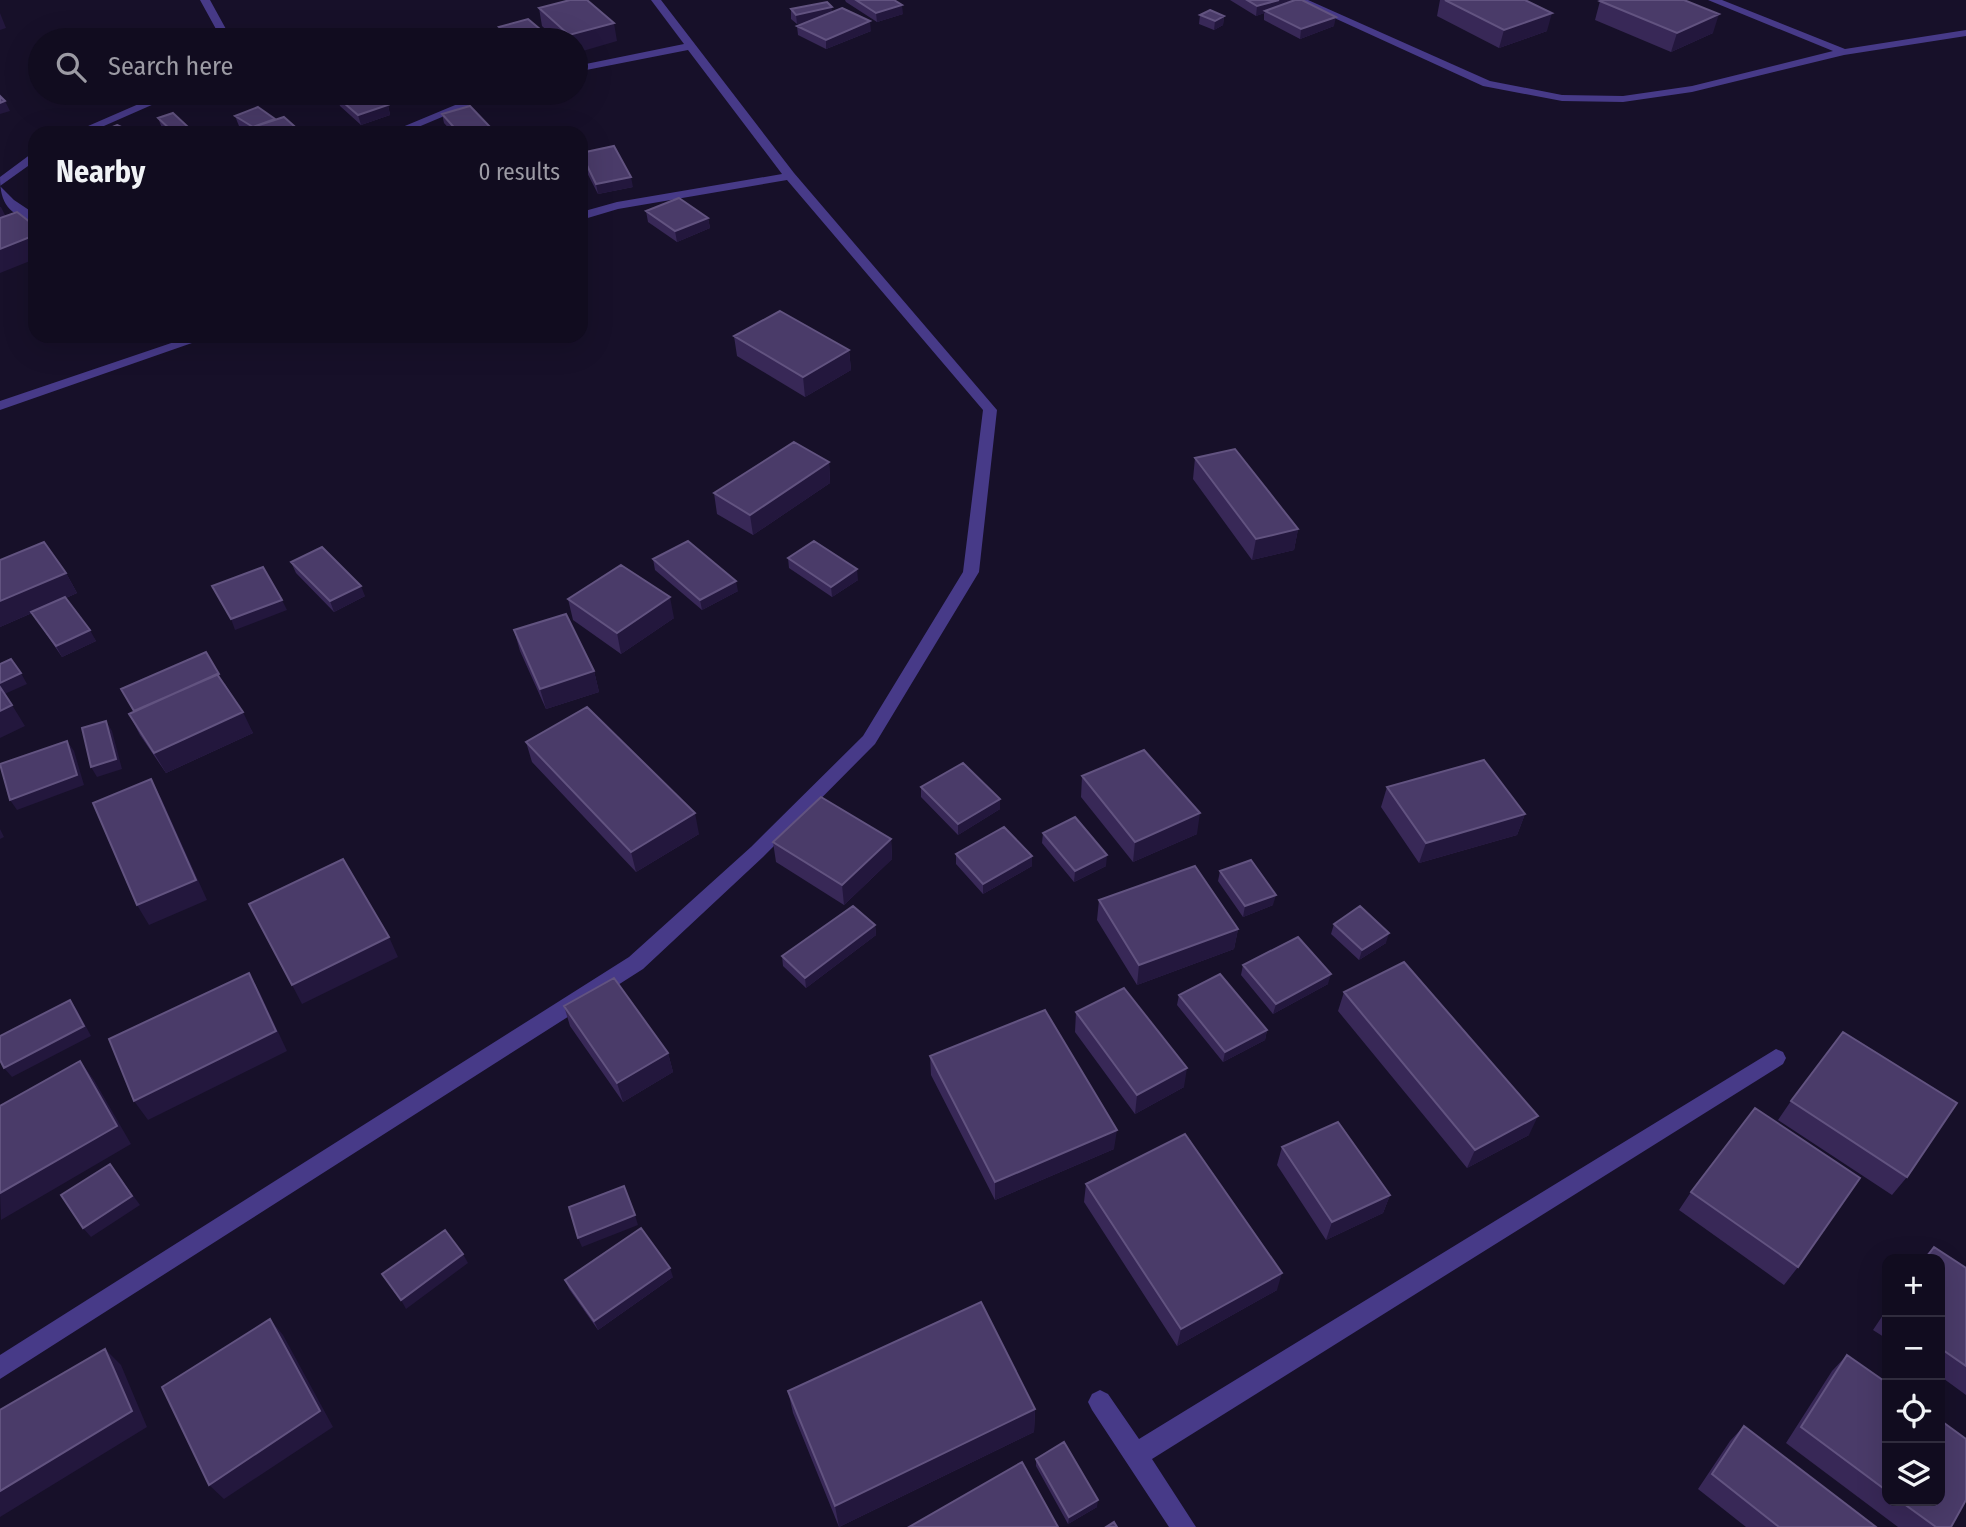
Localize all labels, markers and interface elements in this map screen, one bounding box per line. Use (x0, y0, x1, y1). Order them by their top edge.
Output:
search box (28, 28, 588, 105)
icon: search (52, 48, 90, 86)
text: Search here (108, 51, 233, 82)
text: Nearby (56, 154, 145, 190)
text: 0 results (479, 158, 560, 186)
map controls (1882, 1254, 1945, 1506)
button: + (1882, 1254, 1945, 1317)
button: − (1882, 1317, 1945, 1380)
button: locate (1882, 1380, 1945, 1443)
button: layers (1882, 1443, 1945, 1506)

